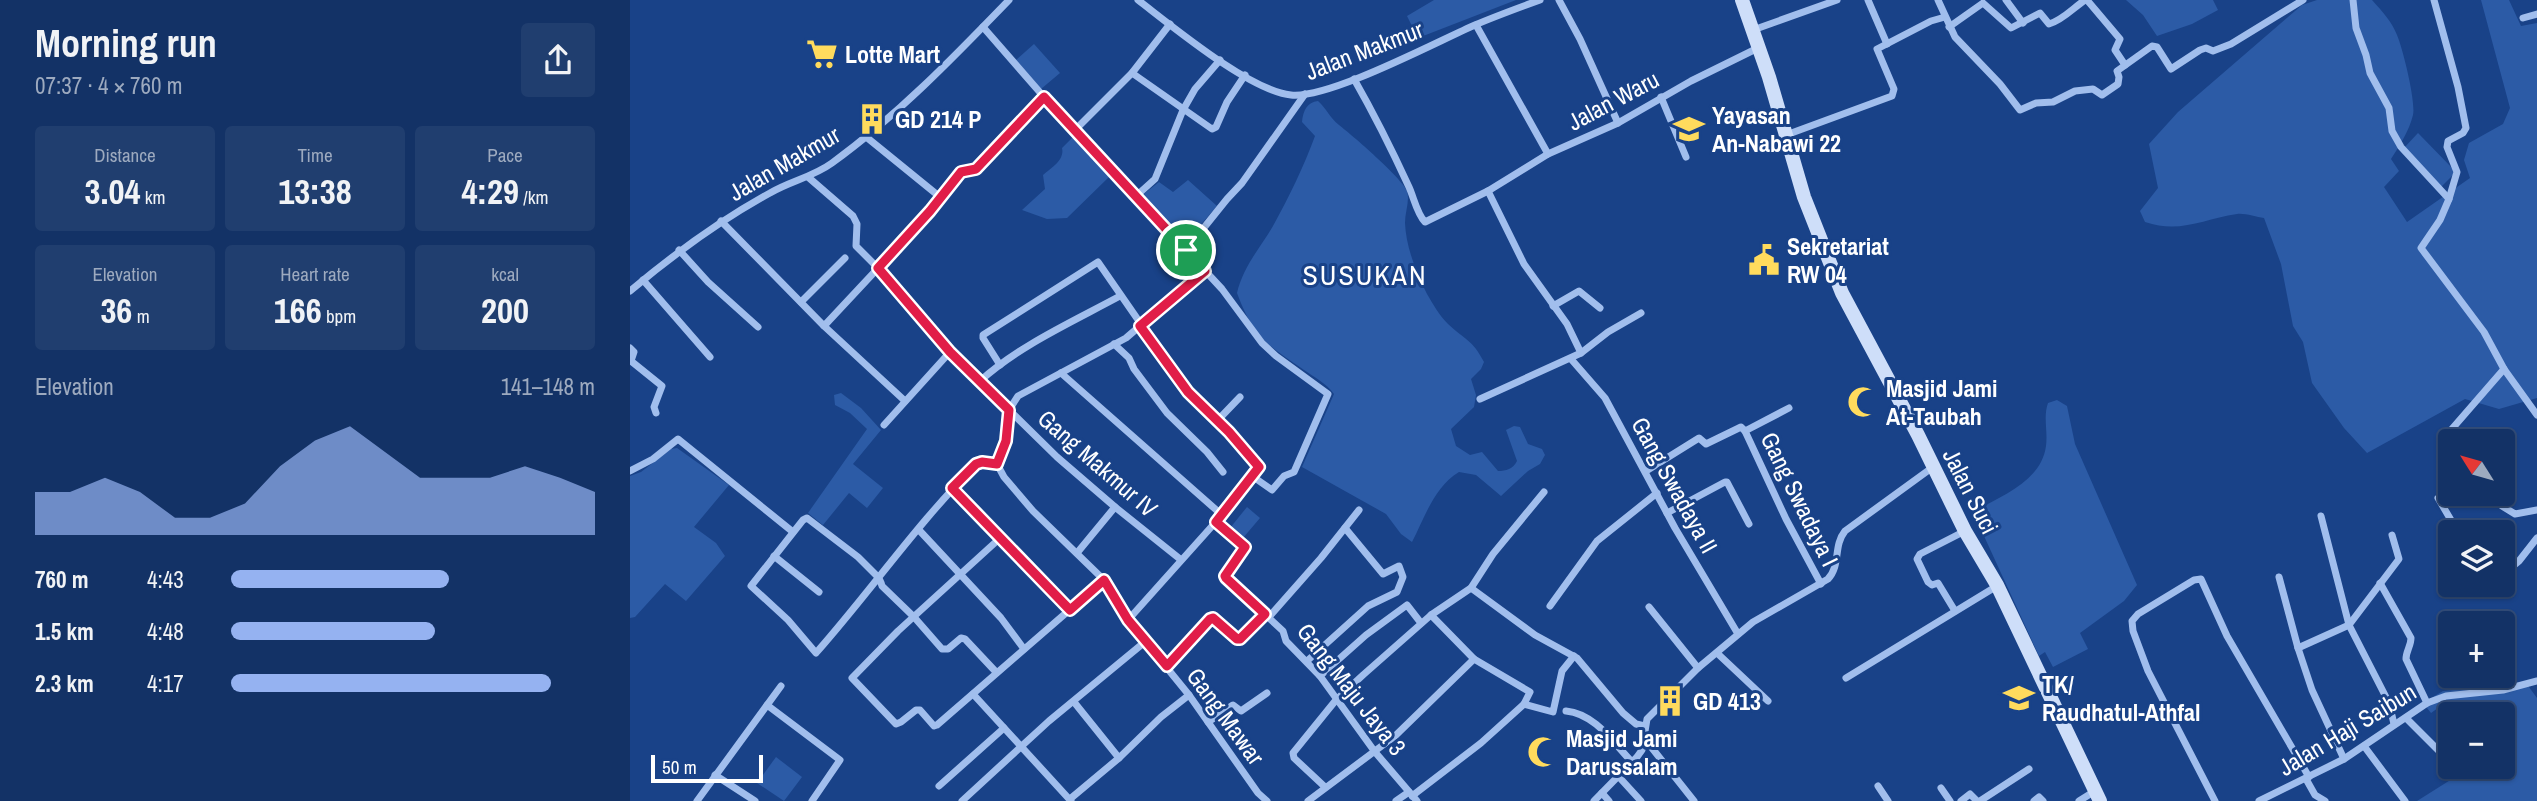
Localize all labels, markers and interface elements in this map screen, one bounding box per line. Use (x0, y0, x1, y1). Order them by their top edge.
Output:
street label: Jalan Makmur (1301, 13, 1428, 87)
text: Morning run (35, 18, 217, 69)
button: share (521, 23, 595, 97)
supermarket icon: Lotte Mart (805, 37, 839, 71)
place label: Lotte Mart (845, 38, 941, 70)
street label: Jalan Waru (1562, 63, 1664, 137)
text: 07:37 · 4 × 760 m (35, 70, 182, 101)
place label: Yayasan An-Nabawi 22 (1712, 99, 1841, 159)
building icon: GD 214 P (855, 102, 889, 136)
place label: GD 214 P (895, 103, 981, 135)
school or university icon: Yayasan An-Nabawi 22 (1672, 112, 1706, 146)
street label: Jalan Makmur (722, 118, 846, 208)
text: Distance (94, 142, 156, 168)
text: Time (297, 142, 333, 168)
text: Pace (487, 142, 523, 168)
text: 3.04 (85, 168, 140, 215)
text: 13:38 (278, 168, 352, 215)
text: 4:29 (462, 168, 519, 215)
text: km (140, 184, 165, 210)
text: /km (519, 184, 548, 210)
pin (1156, 220, 1216, 280)
place label: Sekretariat RW 04 (1787, 230, 1889, 290)
icon: arrive (1167, 231, 1205, 269)
public building icon: Sekretariat RW 04 (1747, 243, 1781, 277)
district label: SUSUKAN (1303, 256, 1428, 294)
text: Elevation (93, 261, 157, 287)
text: Heart rate (280, 261, 350, 287)
text: kcal (491, 261, 519, 287)
text: 36 (100, 287, 132, 334)
text: 166 (274, 287, 322, 334)
text: 200 (481, 287, 529, 334)
text: m (132, 303, 150, 329)
text: bpm (322, 303, 356, 329)
text: Elevation (35, 371, 114, 402)
text: 141–148 m (501, 371, 595, 402)
place label: Masjid Jami At-Taubah (1886, 372, 1998, 432)
mosque icon: Masjid Jami At-Taubah (1846, 385, 1880, 419)
street label: Gang Makmur IV (1031, 402, 1165, 524)
street label: Gang Swadaya II (1624, 411, 1726, 559)
street label: Gang Swadaya I (1754, 427, 1846, 571)
north arrow (2438, 429, 2515, 506)
map controls (2438, 429, 2515, 779)
street label: Jalan Suci (1936, 443, 2006, 539)
button: layers (2438, 520, 2515, 597)
text: 760 m (35, 564, 88, 595)
text: 4:43 (147, 564, 184, 595)
button: + (2438, 611, 2515, 688)
text: 1.5 km (35, 616, 94, 647)
text: 4:48 (147, 616, 184, 647)
street label: Gang Maju Jaya 3 (1290, 616, 1414, 762)
street label: Gang Mawar (1180, 661, 1272, 771)
text: 2.3 km (35, 668, 94, 699)
text: 4:17 (147, 668, 184, 699)
place label: TK/ Raudhatul-Athfal (2042, 668, 2201, 728)
street label: Jalan Haji Saibun (2272, 675, 2422, 783)
school or university icon: TK/ Raudhatul-Athfal (2002, 681, 2036, 715)
building icon: GD 413 (1653, 684, 1687, 718)
place label: GD 413 (1693, 685, 1761, 717)
button: − (2438, 702, 2515, 779)
place label: Masjid Jami Darussalam (1566, 722, 1678, 782)
mosque icon: Masjid Jami Darussalam (1526, 735, 1560, 769)
scale bar (651, 752, 763, 784)
text: 50 m (662, 754, 697, 780)

